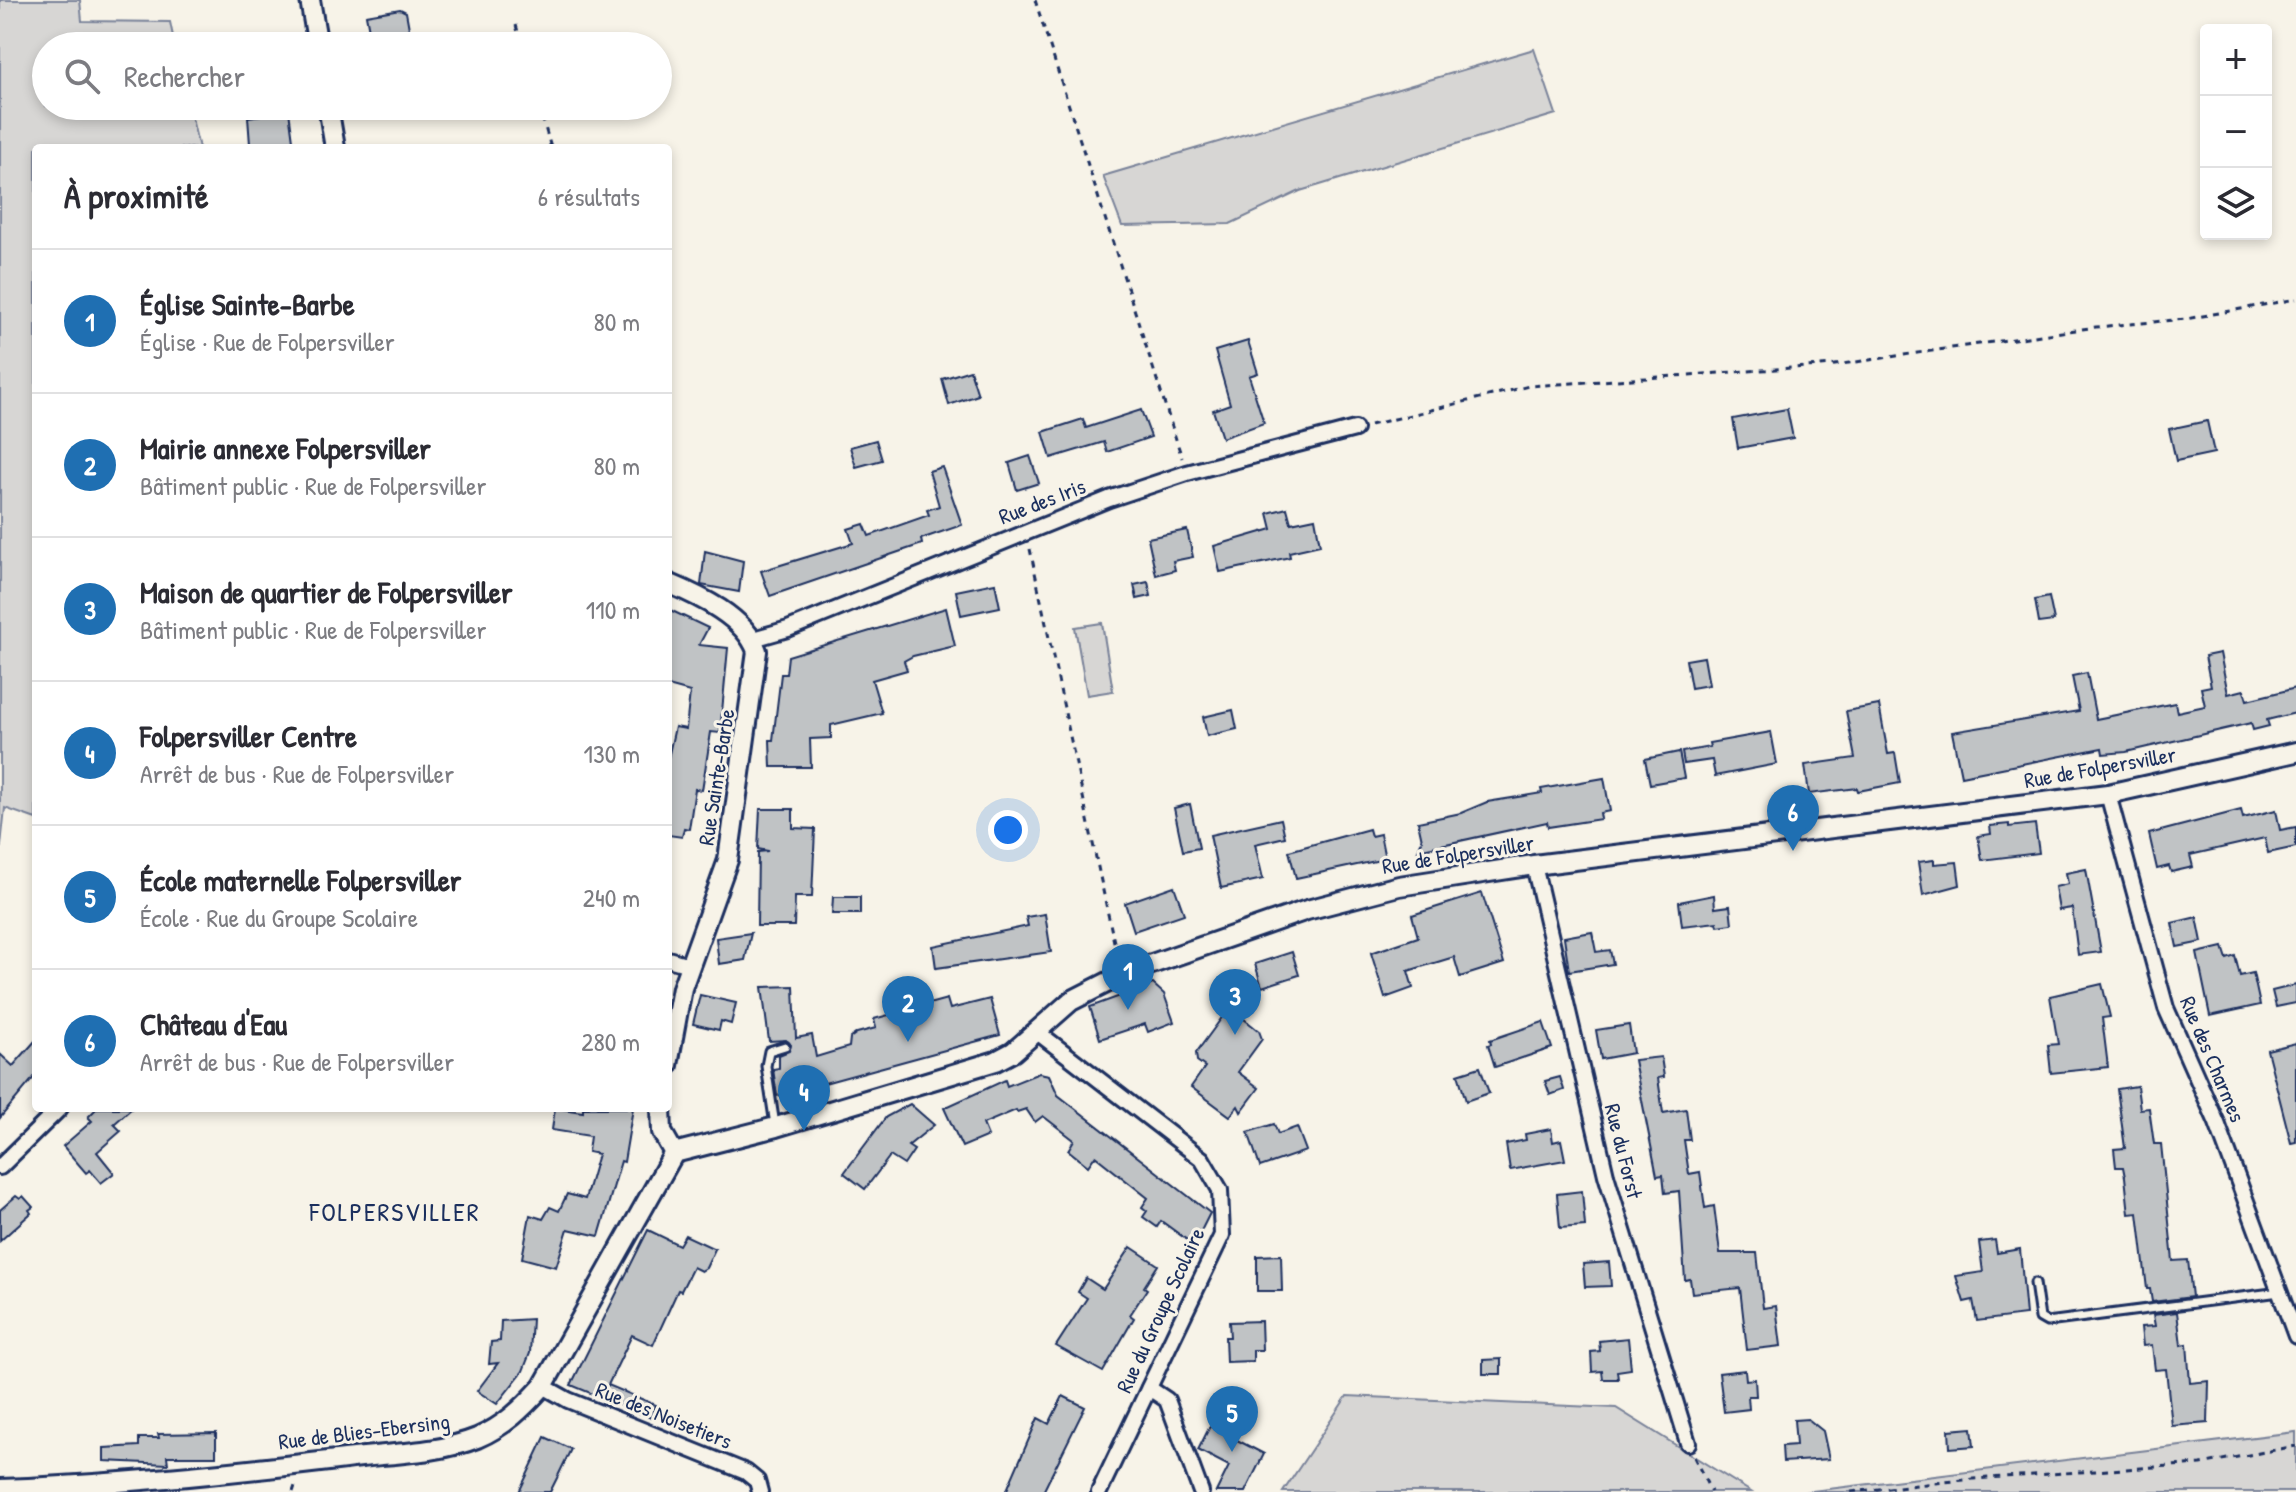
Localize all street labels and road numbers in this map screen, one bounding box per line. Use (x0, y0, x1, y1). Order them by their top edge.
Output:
street label: Rue des Iris (994, 471, 1090, 531)
street label: Rue Sainte-Barbe (690, 707, 742, 847)
street label: Rue de Folpersviller (2022, 739, 2179, 795)
street label: Rue de Folpersviller (1380, 827, 1537, 881)
street label: Rue des Charmes (2173, 991, 2253, 1127)
street label: Rue du Forst (1598, 1100, 1650, 1202)
street label: Rue du Groupe Scolaire (1109, 1222, 1212, 1398)
street label: Rue des Noisetiers (591, 1374, 737, 1456)
street label: Rue de Blies-Ebersing (277, 1406, 451, 1456)

